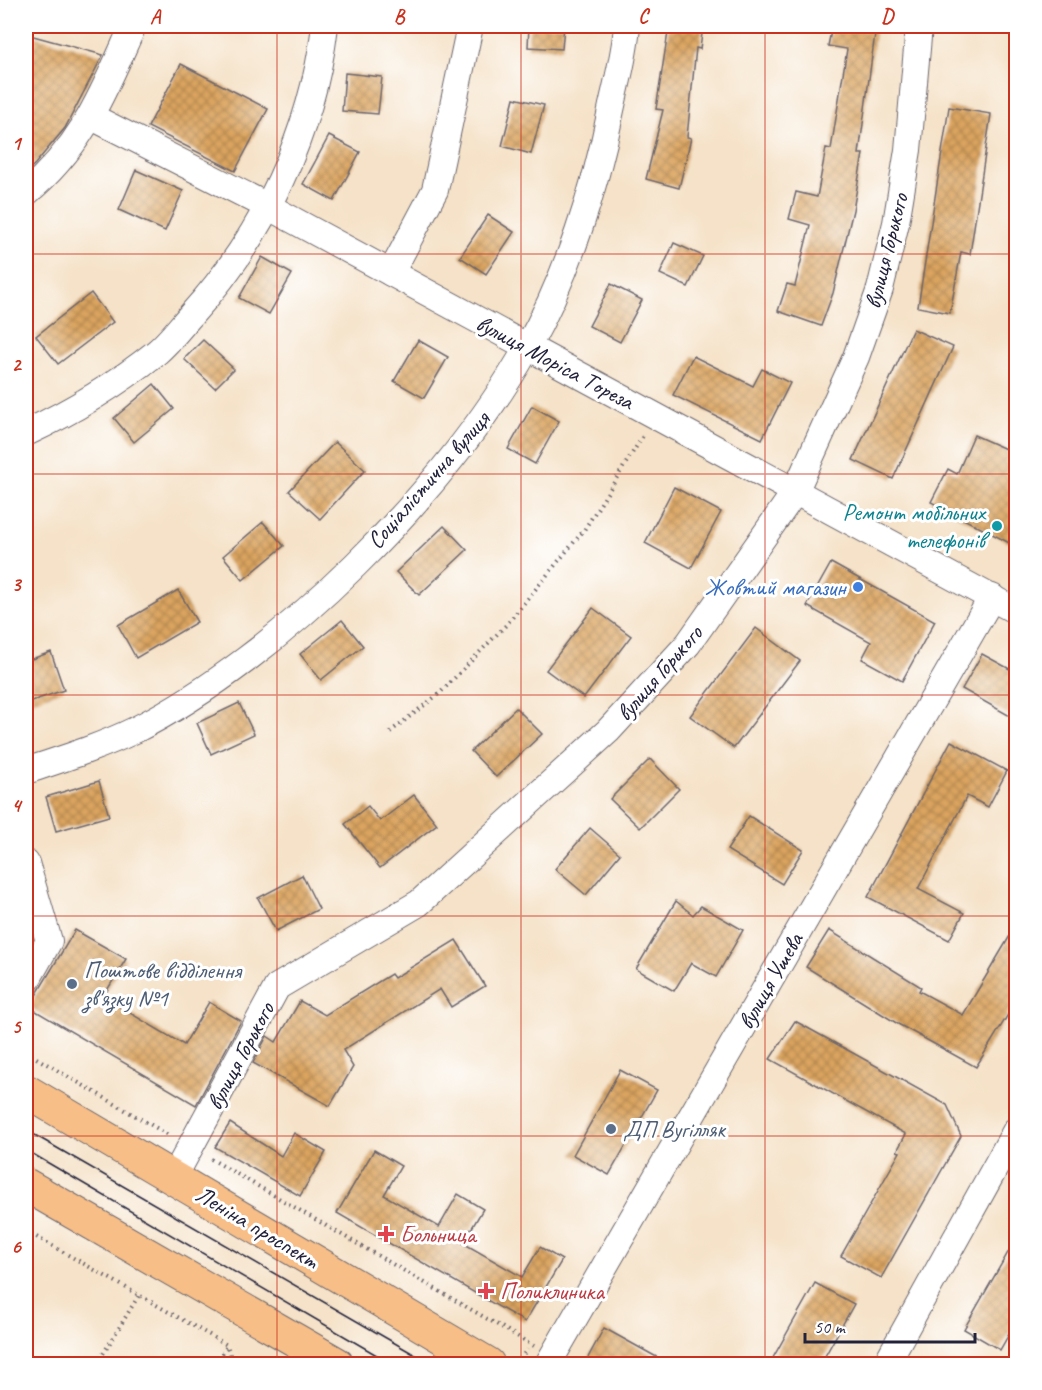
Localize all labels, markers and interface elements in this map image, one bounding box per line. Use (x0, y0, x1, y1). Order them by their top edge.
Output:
text: A (150, 4, 162, 29)
text: B (394, 4, 406, 29)
text: C (638, 4, 650, 29)
text: D (881, 4, 895, 29)
text: 1 (12, 131, 23, 156)
street label: вулиця Горького (857, 189, 915, 312)
street label: вулиця Моріса Тореза (471, 308, 640, 417)
text: 2 (12, 352, 23, 377)
street label: Соціалістична вулиця (360, 404, 497, 555)
place label: Ремонт мобільних телефонів (843, 497, 991, 555)
marker: Ремонт мобільних телефонів (990, 519, 1004, 533)
text: 3 (12, 572, 23, 597)
place label: Жовтий магазин (705, 572, 848, 602)
marker: Жовтий магазин (851, 580, 865, 594)
street label: вулиця Горького (609, 618, 710, 727)
text: 4 (12, 793, 24, 818)
street label: вулиця Ушева (730, 926, 810, 1034)
place label: Поштове відділення зв'язку №1 (81, 955, 242, 1014)
marker: Поштове відділення зв'язку №1 (65, 977, 79, 991)
street label: вулиця Горького (199, 996, 282, 1115)
text: 5 (12, 1014, 23, 1039)
place label: ДП Вугілляк (623, 1114, 727, 1144)
marker: ДП Вугілляк (604, 1122, 618, 1136)
street label: Леніна проспект (190, 1179, 325, 1276)
place label: Больница (400, 1219, 478, 1249)
marker: Больница (377, 1225, 395, 1243)
text: 6 (11, 1234, 22, 1259)
place label: Поликлиника (500, 1276, 605, 1306)
marker: Поликлиника (477, 1282, 495, 1300)
scale bar (805, 1306, 974, 1344)
text: 50 m (814, 1316, 847, 1338)

